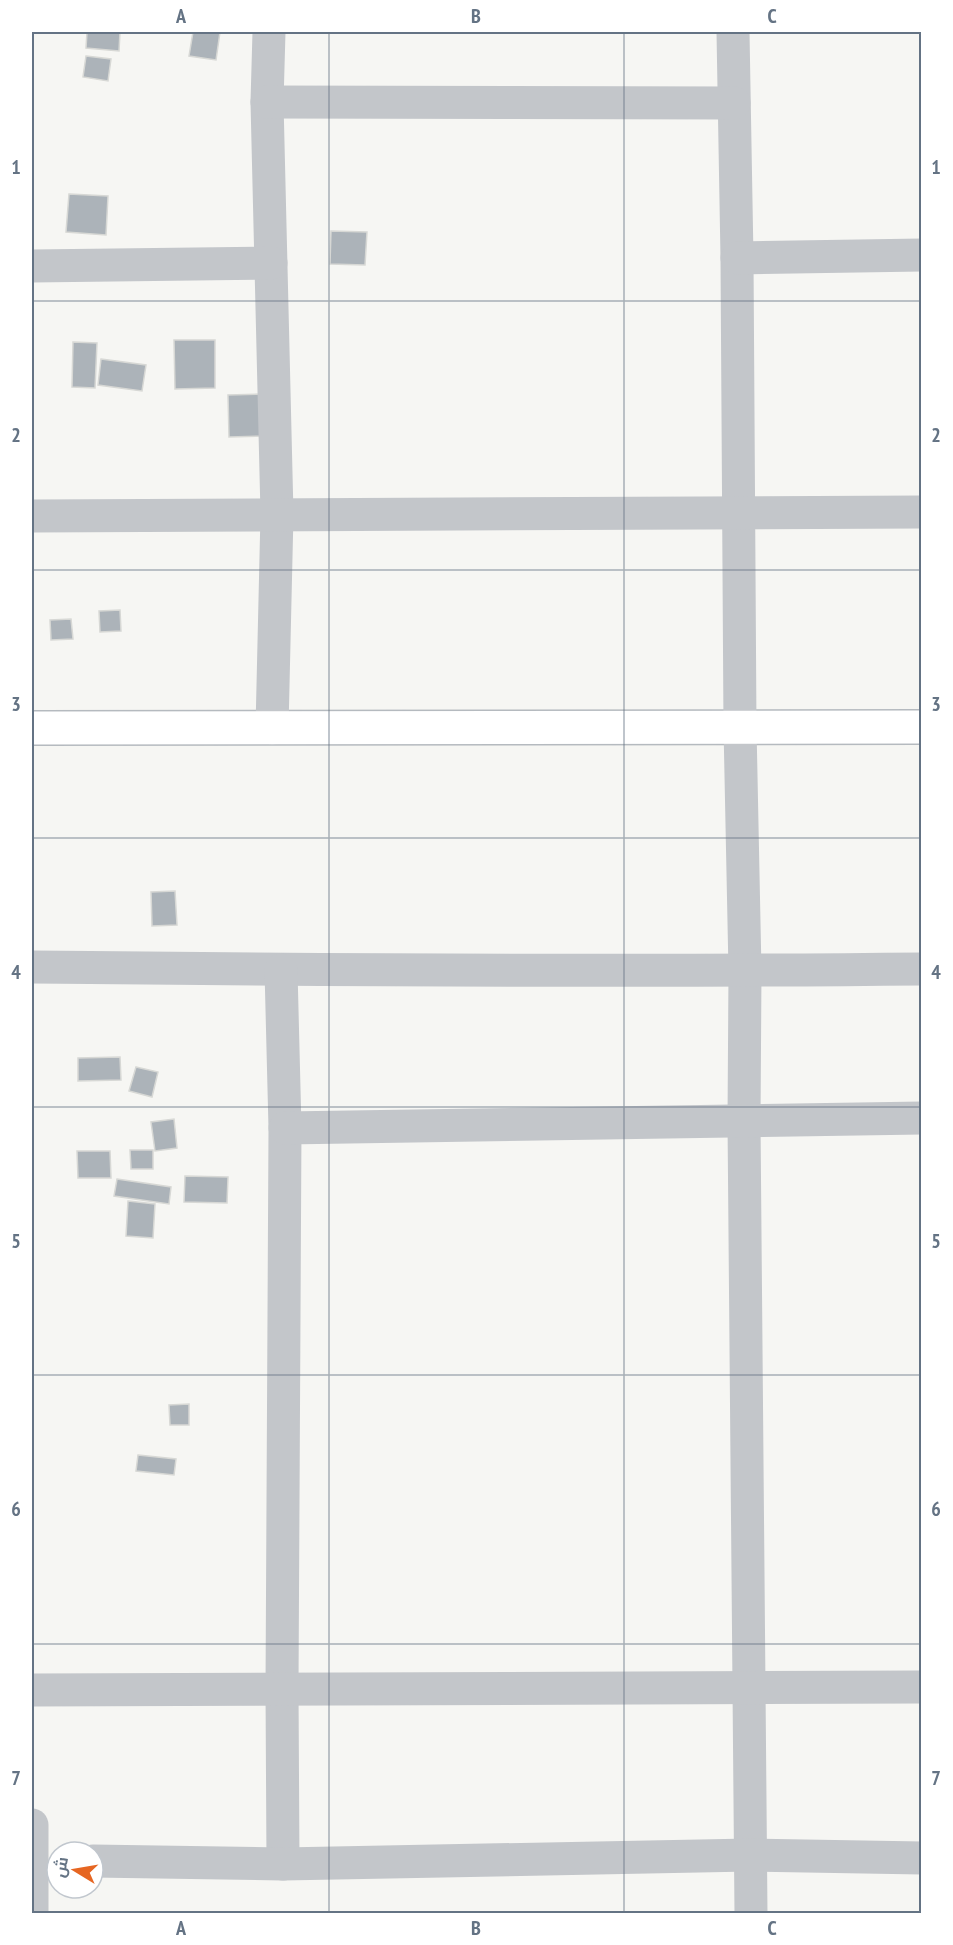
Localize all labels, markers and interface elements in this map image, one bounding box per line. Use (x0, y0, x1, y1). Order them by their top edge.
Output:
text: A (175, 3, 187, 29)
text: B (471, 3, 481, 29)
text: C (767, 3, 777, 29)
text: 1 (11, 154, 21, 180)
text: 1 (931, 154, 941, 180)
text: 2 (11, 422, 21, 448)
text: 2 (931, 422, 941, 448)
text: 3 (11, 691, 21, 717)
text: 3 (931, 691, 941, 717)
text: 4 (11, 959, 21, 985)
text: 4 (931, 959, 941, 985)
text: 5 (11, 1228, 21, 1254)
text: 5 (931, 1228, 941, 1254)
text: 6 (11, 1496, 21, 1522)
text: 6 (931, 1496, 941, 1522)
text: 7 (11, 1765, 21, 1791)
text: 7 (931, 1765, 941, 1791)
north arrow (45, 1840, 105, 1900)
text: ش (49, 1855, 72, 1879)
text: A (175, 1915, 187, 1941)
text: B (471, 1915, 481, 1941)
text: C (767, 1915, 777, 1941)

